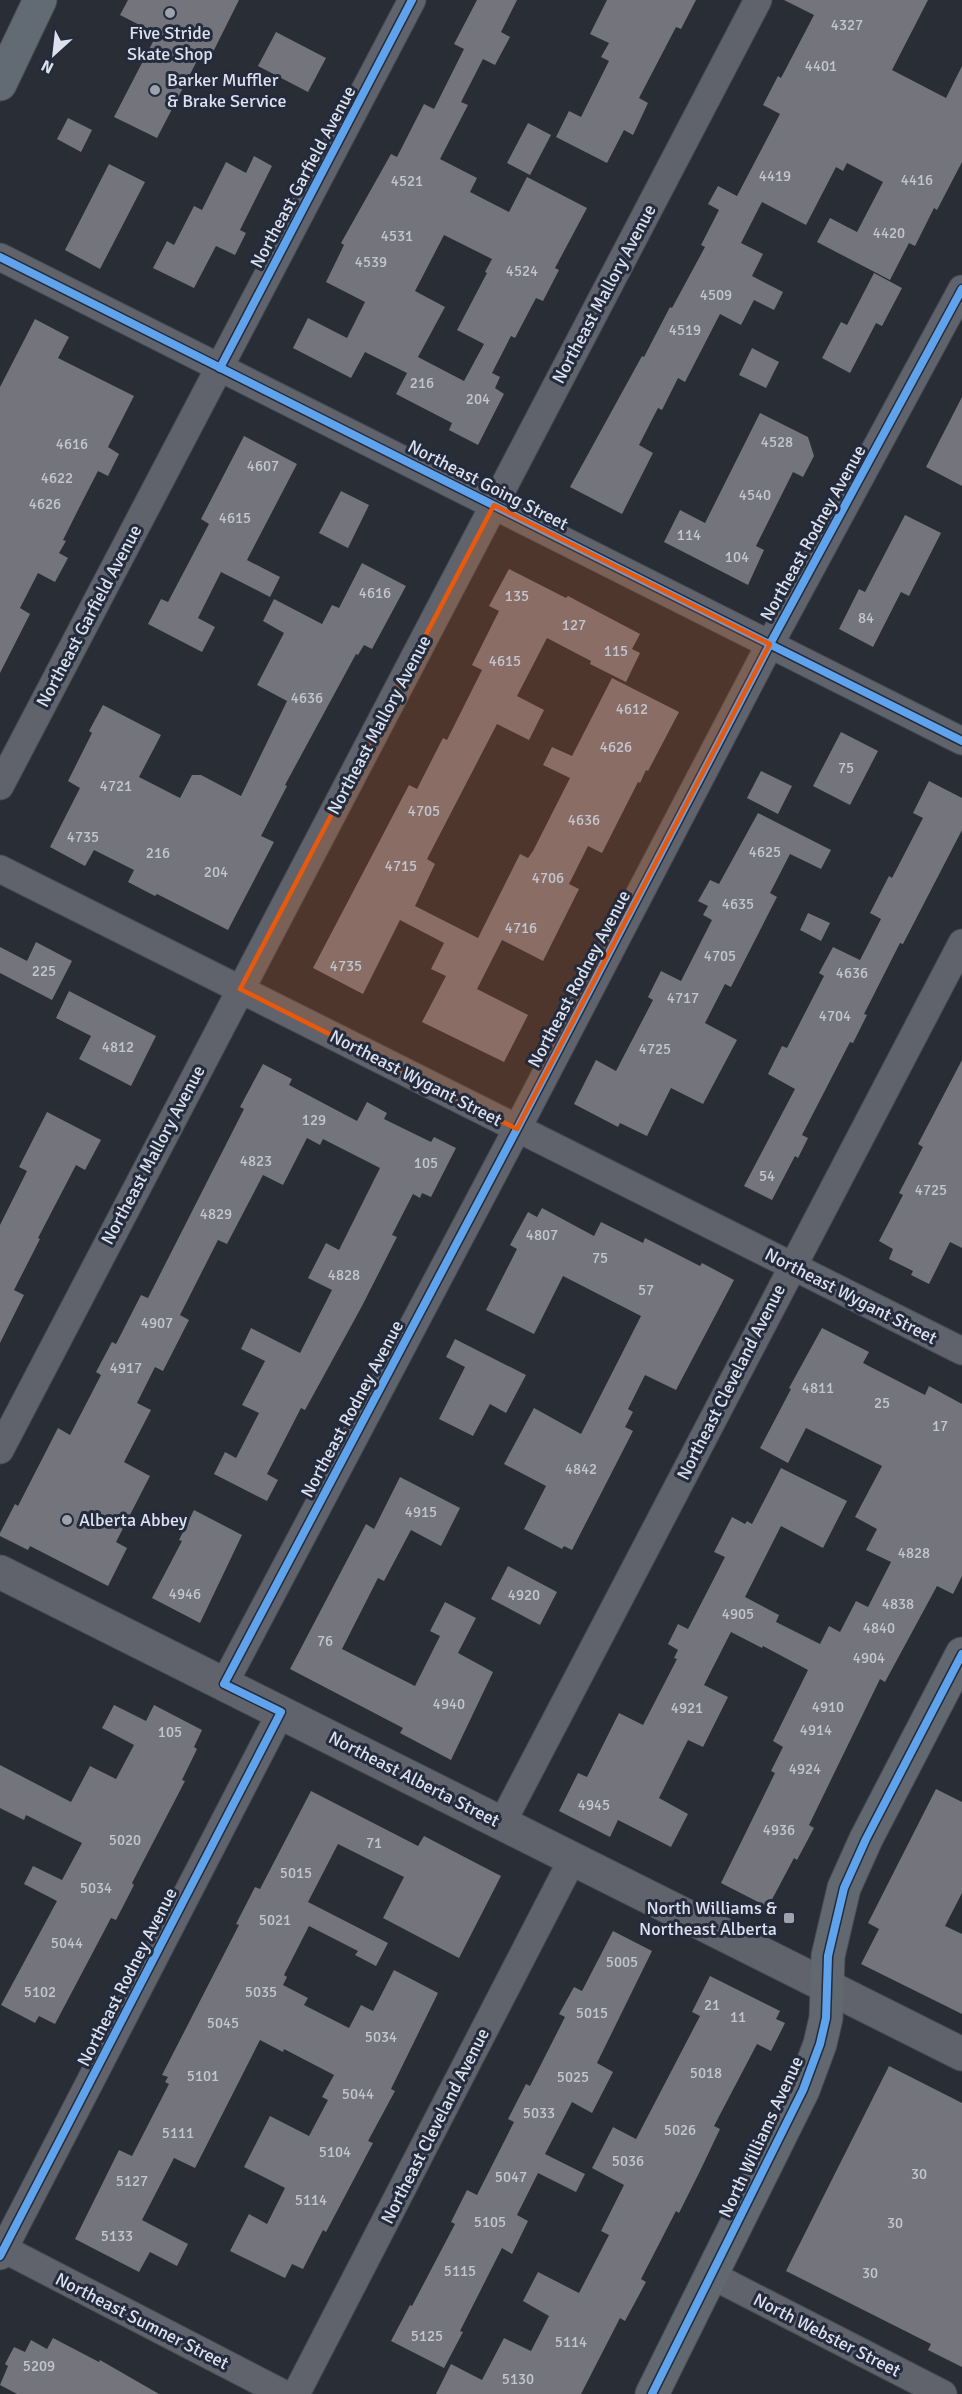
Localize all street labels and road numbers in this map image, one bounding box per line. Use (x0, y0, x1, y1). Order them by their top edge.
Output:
street label: Northeast Garfield Avenue (246, 82, 360, 272)
street label: Northeast Mallory Avenue (547, 201, 661, 387)
street label: Northeast Going Street (404, 435, 572, 535)
street label: Northeast Rodney Avenue (755, 441, 871, 625)
street label: Northeast Garfield Avenue (32, 521, 146, 711)
street label: Northeast Mallory Avenue (322, 632, 436, 818)
street label: Northeast Rodney Avenue (523, 887, 635, 1071)
street label: Northeast Wygant Street (326, 1025, 506, 1131)
street label: Northeast Mallory Avenue (96, 1062, 210, 1248)
street label: Northeast Wygant Street (761, 1243, 941, 1349)
street label: Northeast Cleveland Avenue (672, 1280, 790, 1484)
street label: Northeast Rodney Avenue (296, 1317, 408, 1501)
street label: Northeast Alberta Street (325, 1726, 503, 1832)
street label: Northeast Rodney Avenue (72, 1884, 182, 2070)
street label: Northeast Cleveland Avenue (376, 2024, 494, 2228)
street label: North Williams Avenue (714, 2053, 808, 2221)
street label: Northeast Sumner Street (52, 2268, 232, 2374)
street label: North Webster Street (750, 2288, 904, 2382)

